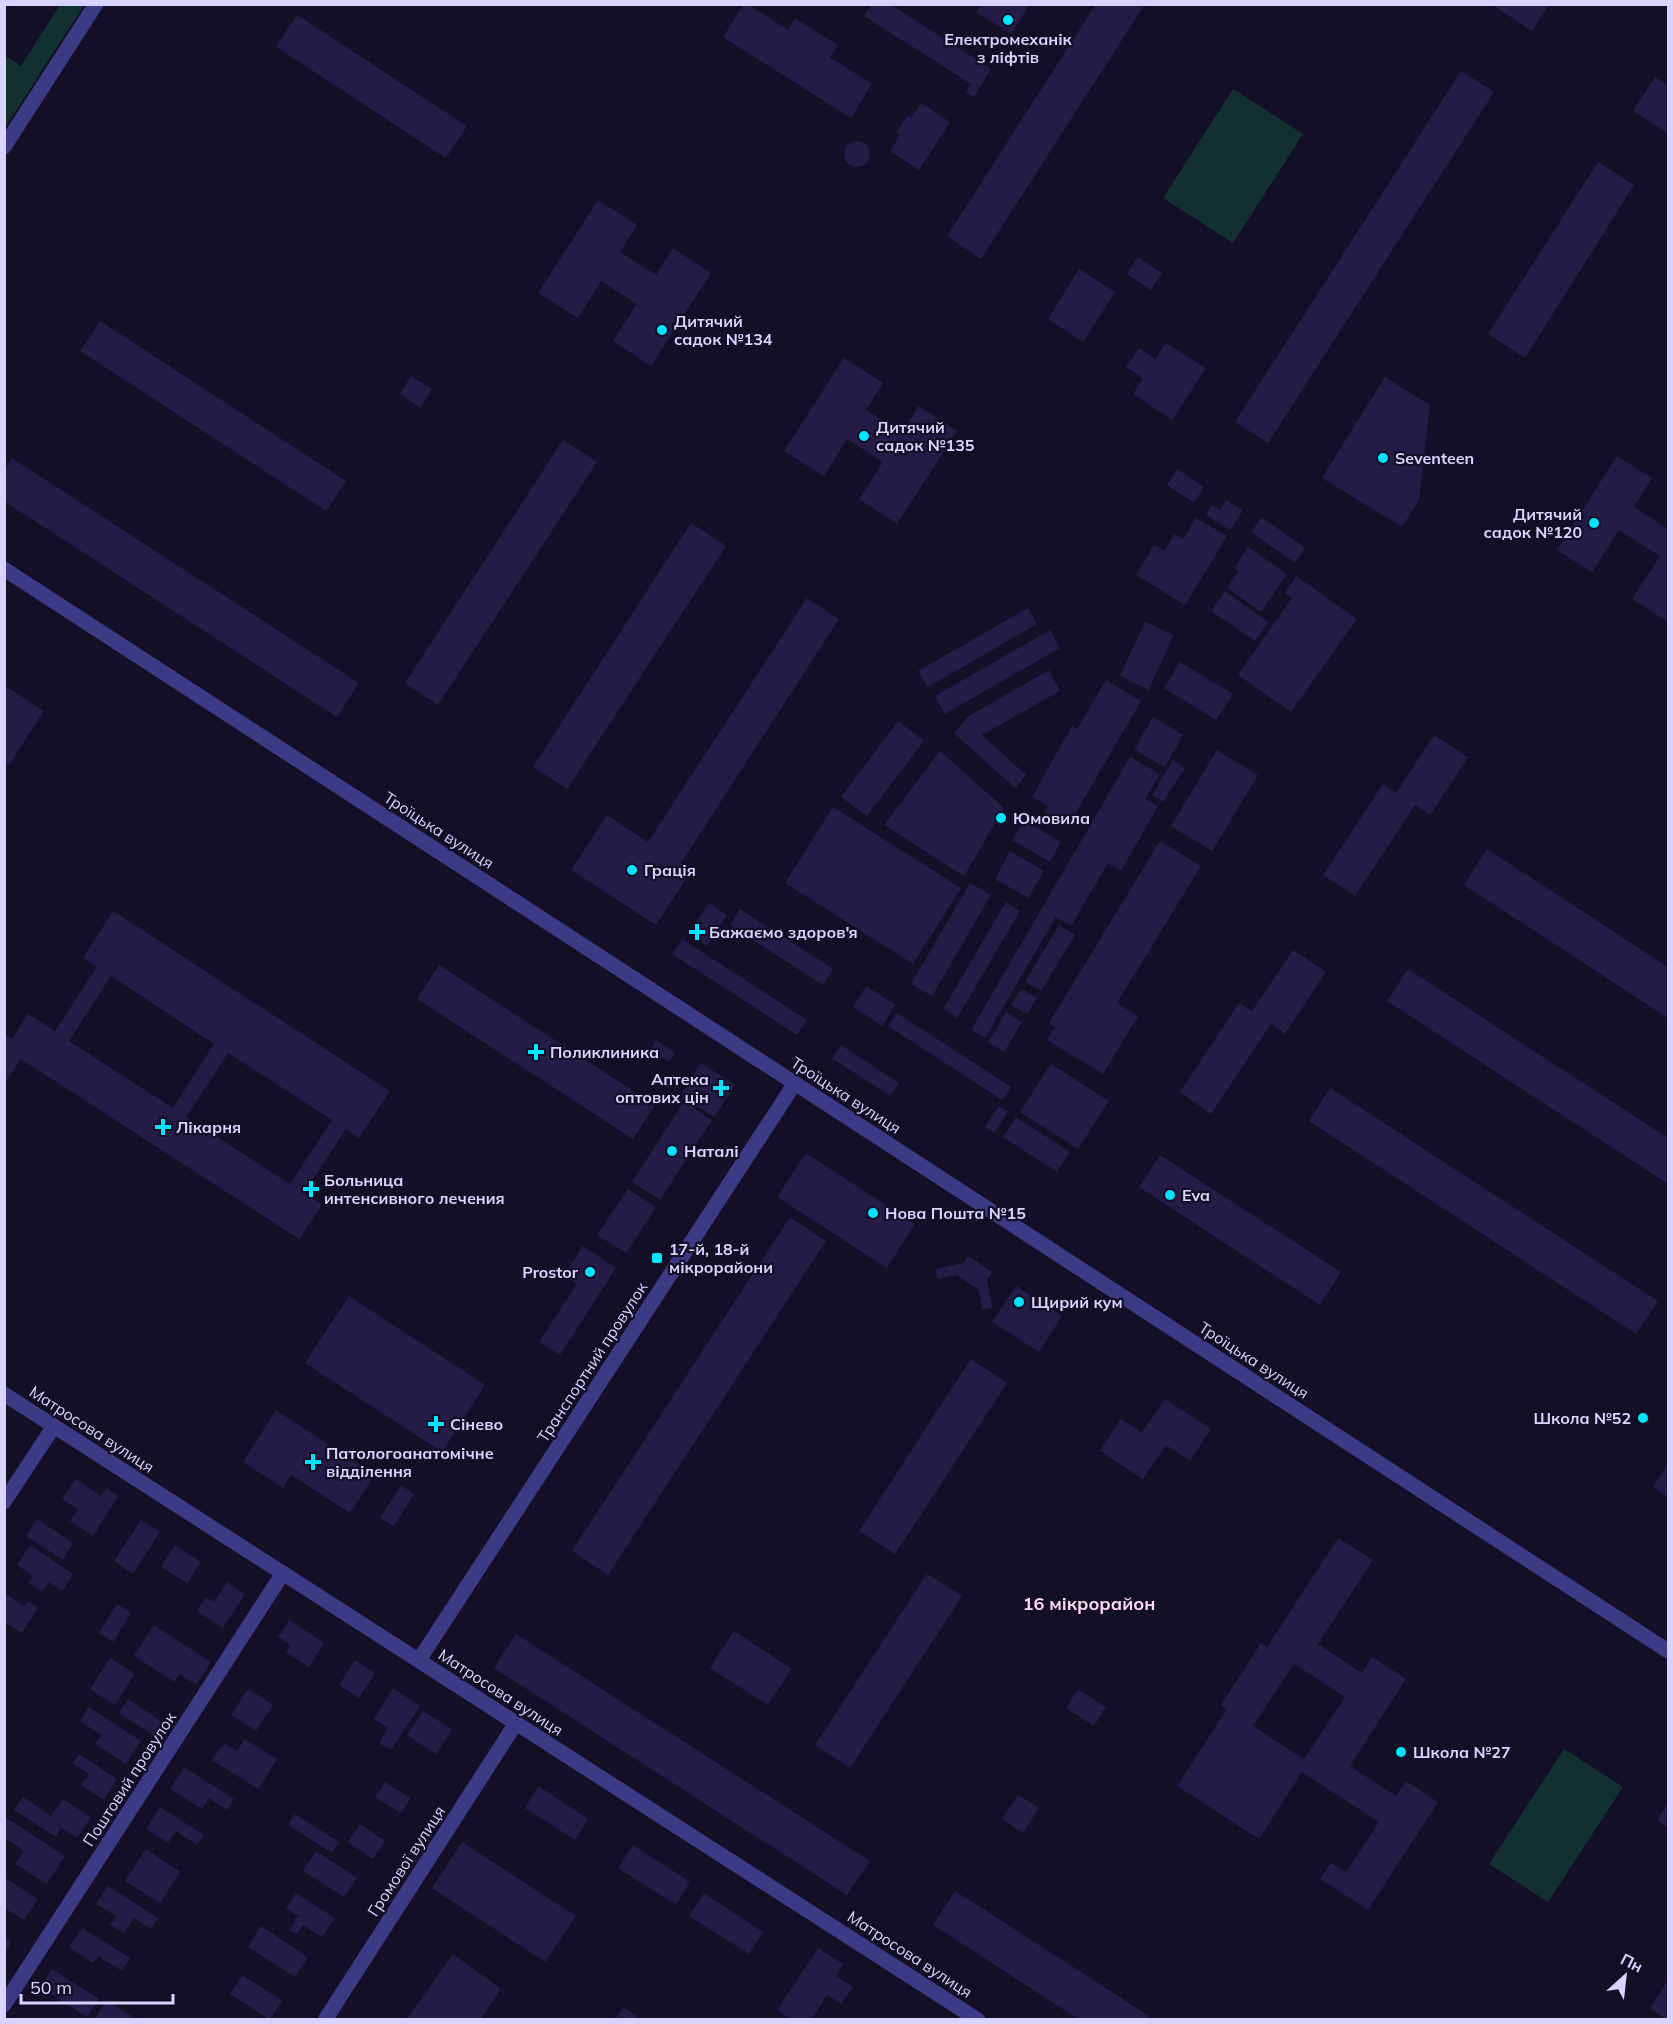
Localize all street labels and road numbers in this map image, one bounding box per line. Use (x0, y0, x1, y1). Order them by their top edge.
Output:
street label: Троїцька вулиця (380, 787, 498, 873)
street label: Троїцька вулиця (787, 1052, 905, 1138)
street label: Транспортний провулок (533, 1278, 652, 1446)
street label: Троїцька вулиця (1195, 1317, 1313, 1403)
street label: Матросова вулиця (26, 1381, 158, 1477)
street label: Матросова вулиця (435, 1644, 567, 1740)
street label: Поштовий провулок (78, 1708, 180, 1850)
street label: Громової вулиця (363, 1802, 449, 1920)
street label: Матросова вулиця (844, 1906, 976, 2002)

